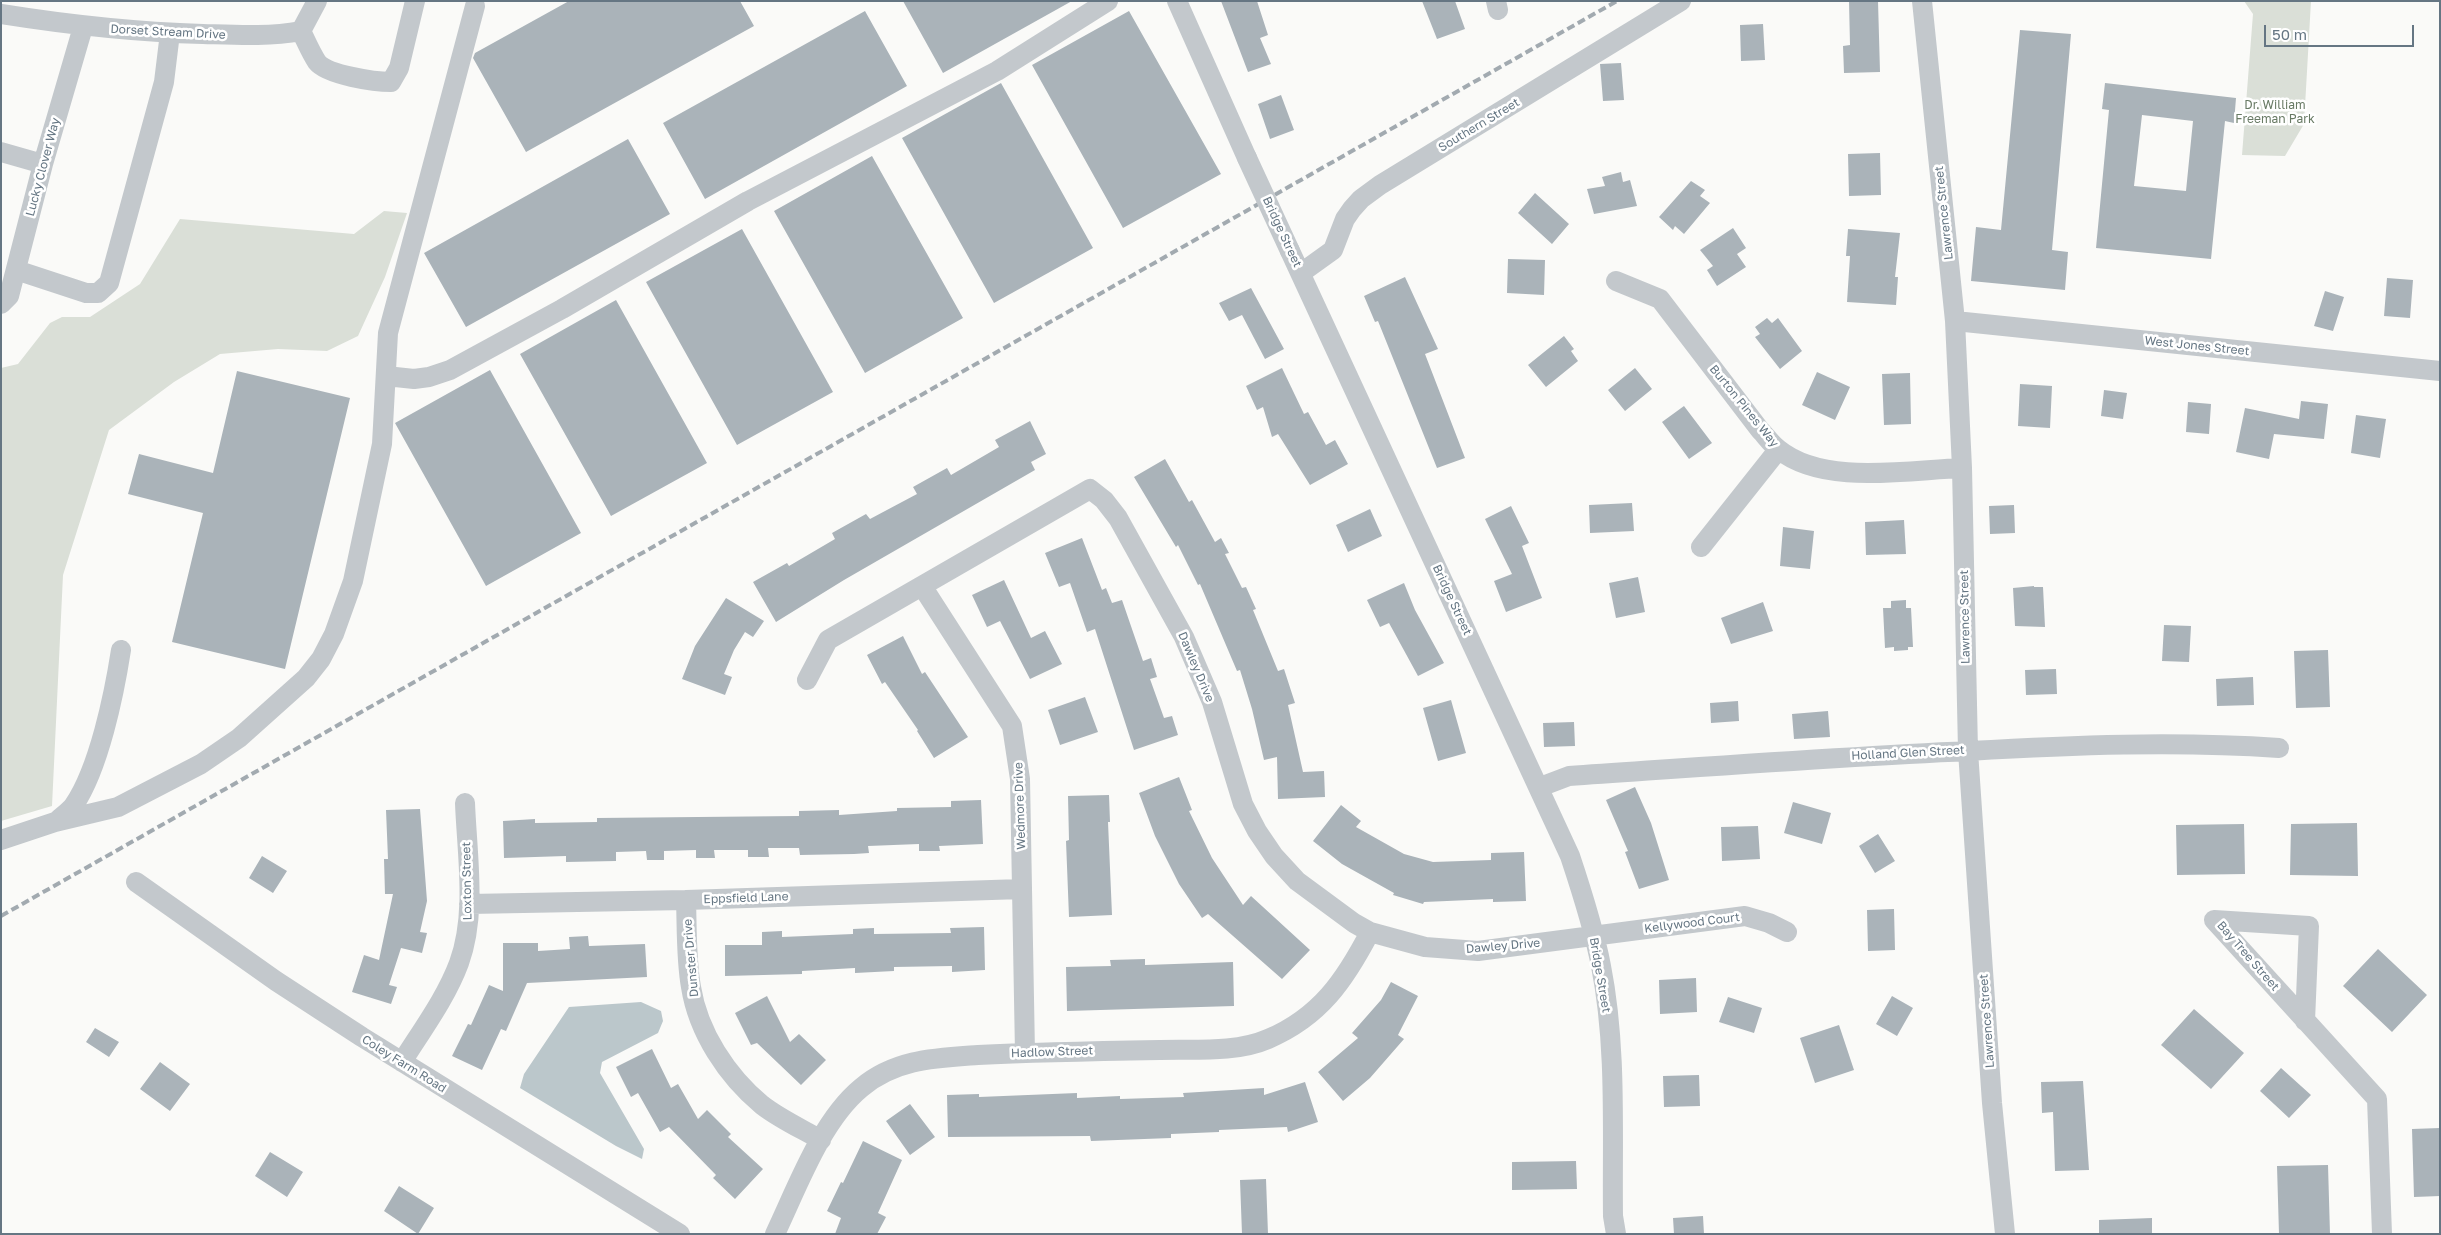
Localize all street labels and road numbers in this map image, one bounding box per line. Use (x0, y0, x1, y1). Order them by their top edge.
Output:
street label: Dorset Stream Drive (110, 22, 226, 42)
street label: Southern Street (1436, 95, 1522, 155)
street label: Lucky Clover Way (23, 116, 63, 218)
street label: Lawrence Street (1932, 165, 1956, 261)
street label: Bridge Street (1259, 194, 1305, 270)
street label: West Jones Street (2144, 333, 2250, 359)
street label: Burton Pines Way (1706, 362, 1782, 450)
street label: Bridge Street (1429, 562, 1475, 638)
street label: Lawrence Street (1957, 570, 1973, 664)
street label: Dawley Drive (1175, 630, 1217, 704)
street label: Holland Glen Street (1851, 743, 1965, 763)
street label: Wedmore Drive (1011, 762, 1029, 850)
street label: Loxton Street (459, 842, 475, 920)
street label: Eppsfield Lane (703, 889, 789, 907)
street label: Kellywood Court (1643, 910, 1741, 936)
street label: Dunster Drive (680, 918, 702, 998)
street label: Bay Tree Street (2214, 918, 2282, 994)
street label: Dawley Drive (1465, 936, 1541, 956)
street label: Bridge Street (1586, 936, 1614, 1014)
street label: Lawrence Street (1977, 973, 1997, 1069)
street label: Coley Farm Road (359, 1032, 449, 1096)
street label: Hadlow Street (1011, 1043, 1093, 1061)

